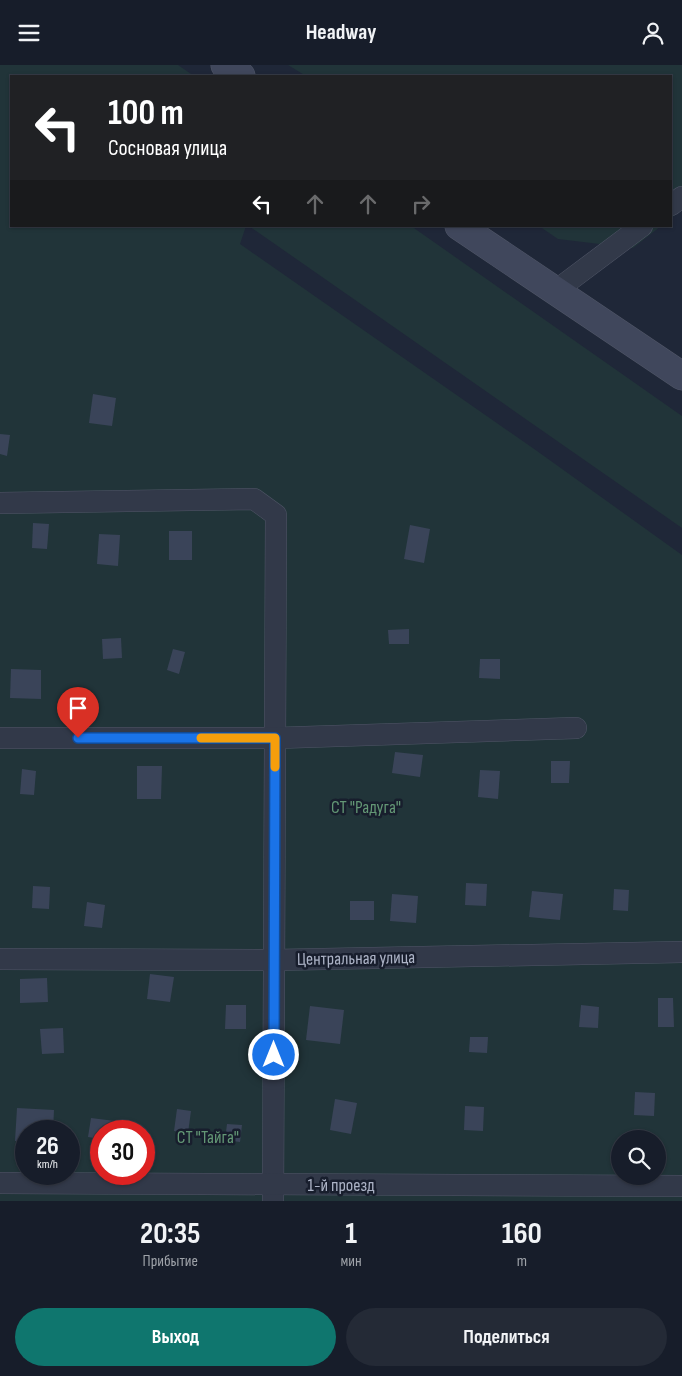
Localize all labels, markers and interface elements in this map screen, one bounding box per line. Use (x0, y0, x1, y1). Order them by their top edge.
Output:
icon: menu (15, 19, 43, 47)
text: Headway (306, 19, 376, 46)
icon: person (639, 19, 667, 47)
text: 100 m (108, 92, 184, 135)
icon: left (25, 95, 90, 160)
text: Сосновая улица (108, 135, 227, 162)
icon: left (248, 190, 276, 218)
icon: ahead (301, 190, 329, 218)
icon: ahead (354, 190, 382, 218)
icon: right (407, 190, 435, 218)
pin (57, 687, 99, 738)
icon: arrive (64, 694, 92, 722)
park label: СТ "Радуга" (331, 797, 401, 818)
street label: Центральная улица (297, 947, 415, 970)
position arrow (247, 1028, 299, 1080)
speed limit sign: 30 (90, 1120, 155, 1185)
park label: СТ "Тайга" (177, 1127, 239, 1148)
map controls (611, 1130, 666, 1185)
button: search (611, 1130, 666, 1185)
text: 26 (36, 1131, 59, 1162)
text: km/h (37, 1157, 58, 1172)
street label: 1-й проезд (308, 1175, 375, 1196)
text: 20:35 (140, 1216, 200, 1252)
text: 1 (345, 1216, 357, 1252)
text: 160 (502, 1216, 542, 1252)
text: Прибытие (143, 1252, 198, 1271)
text: мин (340, 1252, 362, 1271)
text: m (517, 1252, 527, 1271)
button: Выход (15, 1308, 336, 1366)
button: Поделиться (346, 1308, 667, 1366)

